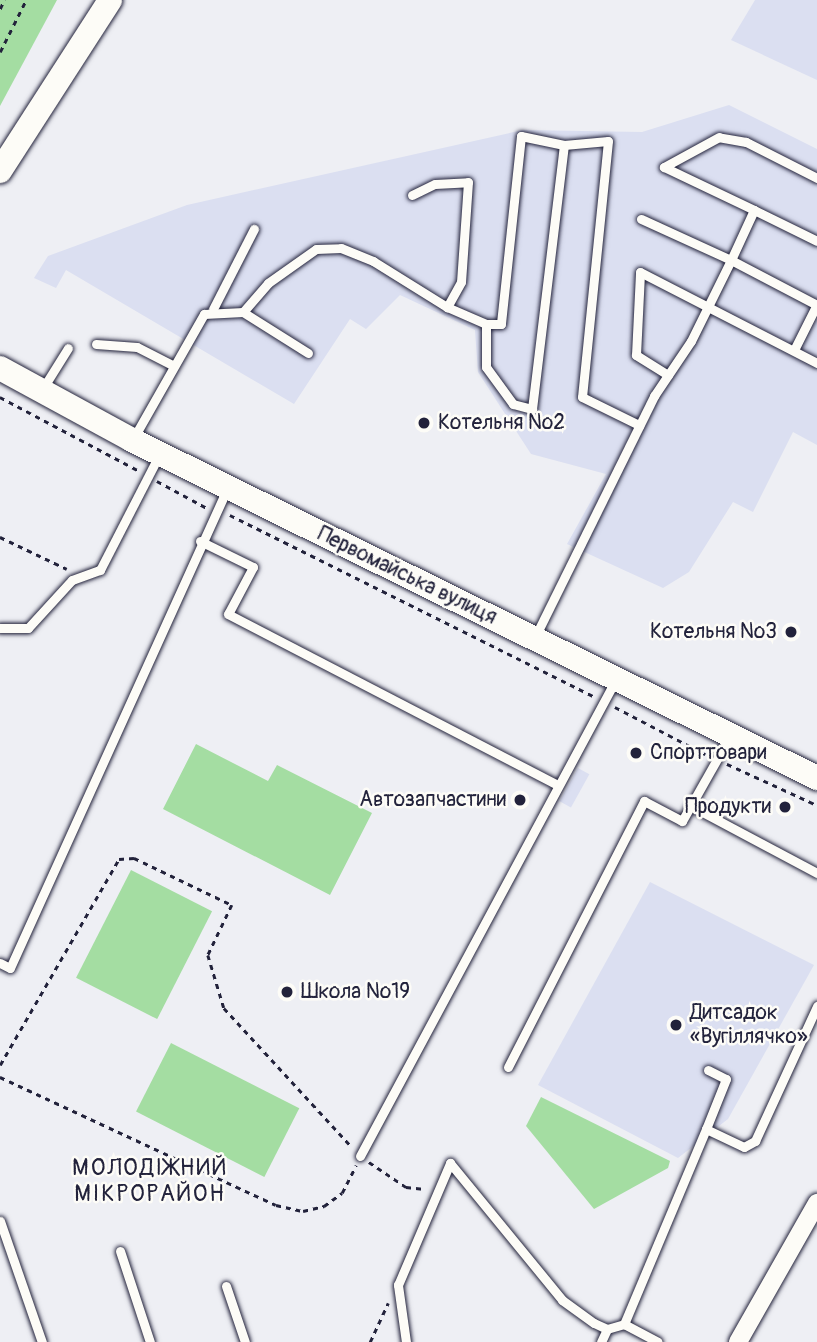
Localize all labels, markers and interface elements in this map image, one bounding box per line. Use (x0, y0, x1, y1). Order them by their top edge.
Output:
place label: Котельня №2 (438, 410, 565, 436)
marker: Котельня №2 (416, 415, 432, 431)
street label: Первомайська вулиця (313, 522, 501, 630)
place label: Котельня №3 (650, 619, 777, 645)
marker: Котельня №3 (783, 624, 799, 640)
place label: Спорттовари (650, 740, 767, 766)
marker: Спорттовари (628, 745, 644, 761)
place label: Автозапчастини (359, 787, 506, 813)
marker: Автозапчастини (512, 792, 528, 808)
place label: Продукти (685, 794, 771, 820)
marker: Продукти (777, 799, 793, 815)
place label: Школа №19 (301, 979, 410, 1005)
marker: Школа №19 (279, 984, 295, 1000)
place label: Дитсадок «Вугіллячко» (690, 1000, 808, 1050)
marker: Дитсадок «Вугіллячко» (668, 1017, 684, 1033)
district label: МОЛОДІЖНИЙ МІКРОРАЙОН (73, 1154, 227, 1208)

